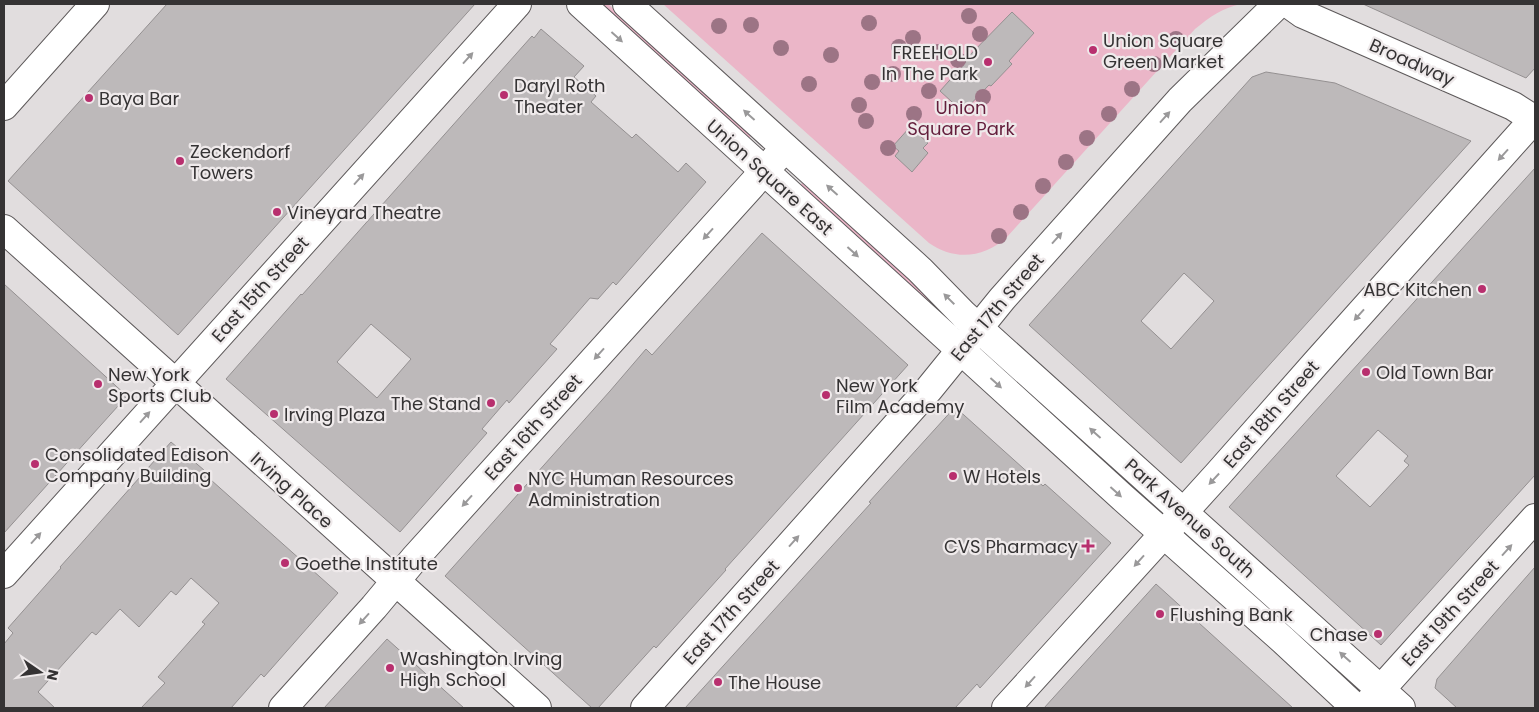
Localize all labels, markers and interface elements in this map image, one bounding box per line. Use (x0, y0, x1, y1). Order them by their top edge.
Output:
place label: Union Square Green Market (1103, 28, 1224, 74)
one-way arrow (610, 31, 623, 42)
street label: Broadway (1365, 32, 1459, 92)
place label: FREEHOLD In The Park (881, 40, 979, 86)
marker: Union Square Green Market (1087, 44, 1099, 56)
one-way arrow (462, 53, 474, 65)
marker: FREEHOLD In The Park (982, 56, 994, 68)
place label: Daryl Roth Theater (514, 73, 606, 119)
place label: Baya Bar (99, 86, 180, 111)
marker: Daryl Roth Theater (498, 89, 510, 101)
marker: Baya Bar (83, 92, 95, 104)
park label: Union Square Park (907, 95, 1016, 141)
one-way arrow (744, 109, 756, 121)
one-way arrow (1159, 112, 1171, 124)
street label: Union Square East (701, 113, 839, 241)
place label: Zeckendorf Towers (190, 139, 290, 185)
one-way arrow (1497, 148, 1509, 160)
marker: Zeckendorf Towers (174, 155, 186, 167)
one-way arrow (353, 174, 365, 186)
one-way arrow (825, 185, 838, 196)
place label: Vineyard Theatre (287, 200, 441, 225)
marker: Vineyard Theatre (271, 206, 283, 218)
one-way arrow (702, 228, 714, 240)
street label: East 15th Street (206, 231, 314, 347)
one-way arrow (1051, 232, 1062, 245)
one-way arrow (847, 246, 859, 258)
street label: East 17th Street (945, 248, 1049, 366)
place label: ABC Kitchen (1363, 277, 1472, 302)
marker: ABC Kitchen (1476, 283, 1488, 295)
one-way arrow (943, 293, 955, 305)
one-way arrow (1353, 308, 1365, 320)
one-way arrow (593, 348, 605, 360)
street label: East 18th Street (1217, 355, 1325, 473)
place label: Old Town Bar (1376, 360, 1494, 385)
place label: New York Sports Club (108, 362, 212, 408)
marker: Old Town Bar (1360, 366, 1372, 378)
street label: East 16th Street (479, 368, 587, 486)
place label: New York Film Academy (836, 373, 965, 419)
one-way arrow (990, 377, 1002, 389)
marker: New York Sports Club (92, 378, 104, 390)
marker: New York Film Academy (820, 389, 832, 401)
place label: The Stand (391, 391, 481, 416)
marker: The Stand (485, 397, 497, 409)
place label: Irving Plaza (284, 402, 386, 427)
marker: Irving Plaza (268, 408, 280, 420)
one-way arrow (139, 411, 151, 423)
one-way arrow (1089, 427, 1101, 439)
place label: Consolidated Edison Company Building (45, 442, 229, 488)
street label: Irving Place (245, 446, 339, 534)
street label: Park Avenue South (1119, 453, 1261, 583)
marker: Consolidated Edison Company Building (29, 458, 41, 470)
place label: W Hotels (963, 464, 1041, 489)
place label: NYC Human Resources Administration (528, 466, 734, 512)
marker: W Hotels (947, 470, 959, 482)
one-way arrow (1208, 472, 1220, 484)
marker: NYC Human Resources Administration (512, 482, 524, 494)
one-way arrow (1110, 487, 1123, 498)
one-way arrow (461, 494, 472, 507)
one-way arrow (31, 531, 42, 544)
place label: CVS Pharmacy (944, 534, 1078, 559)
one-way arrow (788, 535, 800, 547)
marker: CVS Pharmacy (1082, 540, 1094, 552)
one-way arrow (1501, 544, 1513, 556)
place label: Goethe Institute (295, 551, 438, 576)
street label: East 17th Street (677, 554, 785, 670)
one-way arrow (1133, 554, 1145, 566)
street label: East 19th Street (1396, 555, 1504, 671)
marker: Goethe Institute (279, 557, 291, 569)
place label: Flushing Bank (1170, 602, 1294, 627)
marker: Flushing Bank (1154, 608, 1166, 620)
one-way arrow (358, 613, 369, 626)
place label: Chase (1310, 622, 1368, 647)
marker: Chase (1372, 628, 1384, 640)
place label: Washington Irving High School (400, 646, 563, 692)
north arrow (15, 647, 65, 697)
one-way arrow (1340, 651, 1352, 663)
marker: Washington Irving High School (384, 662, 396, 674)
text: N (42, 668, 64, 682)
place label: The House (728, 670, 821, 695)
one-way arrow (1024, 675, 1036, 687)
marker: The House (712, 676, 724, 688)

